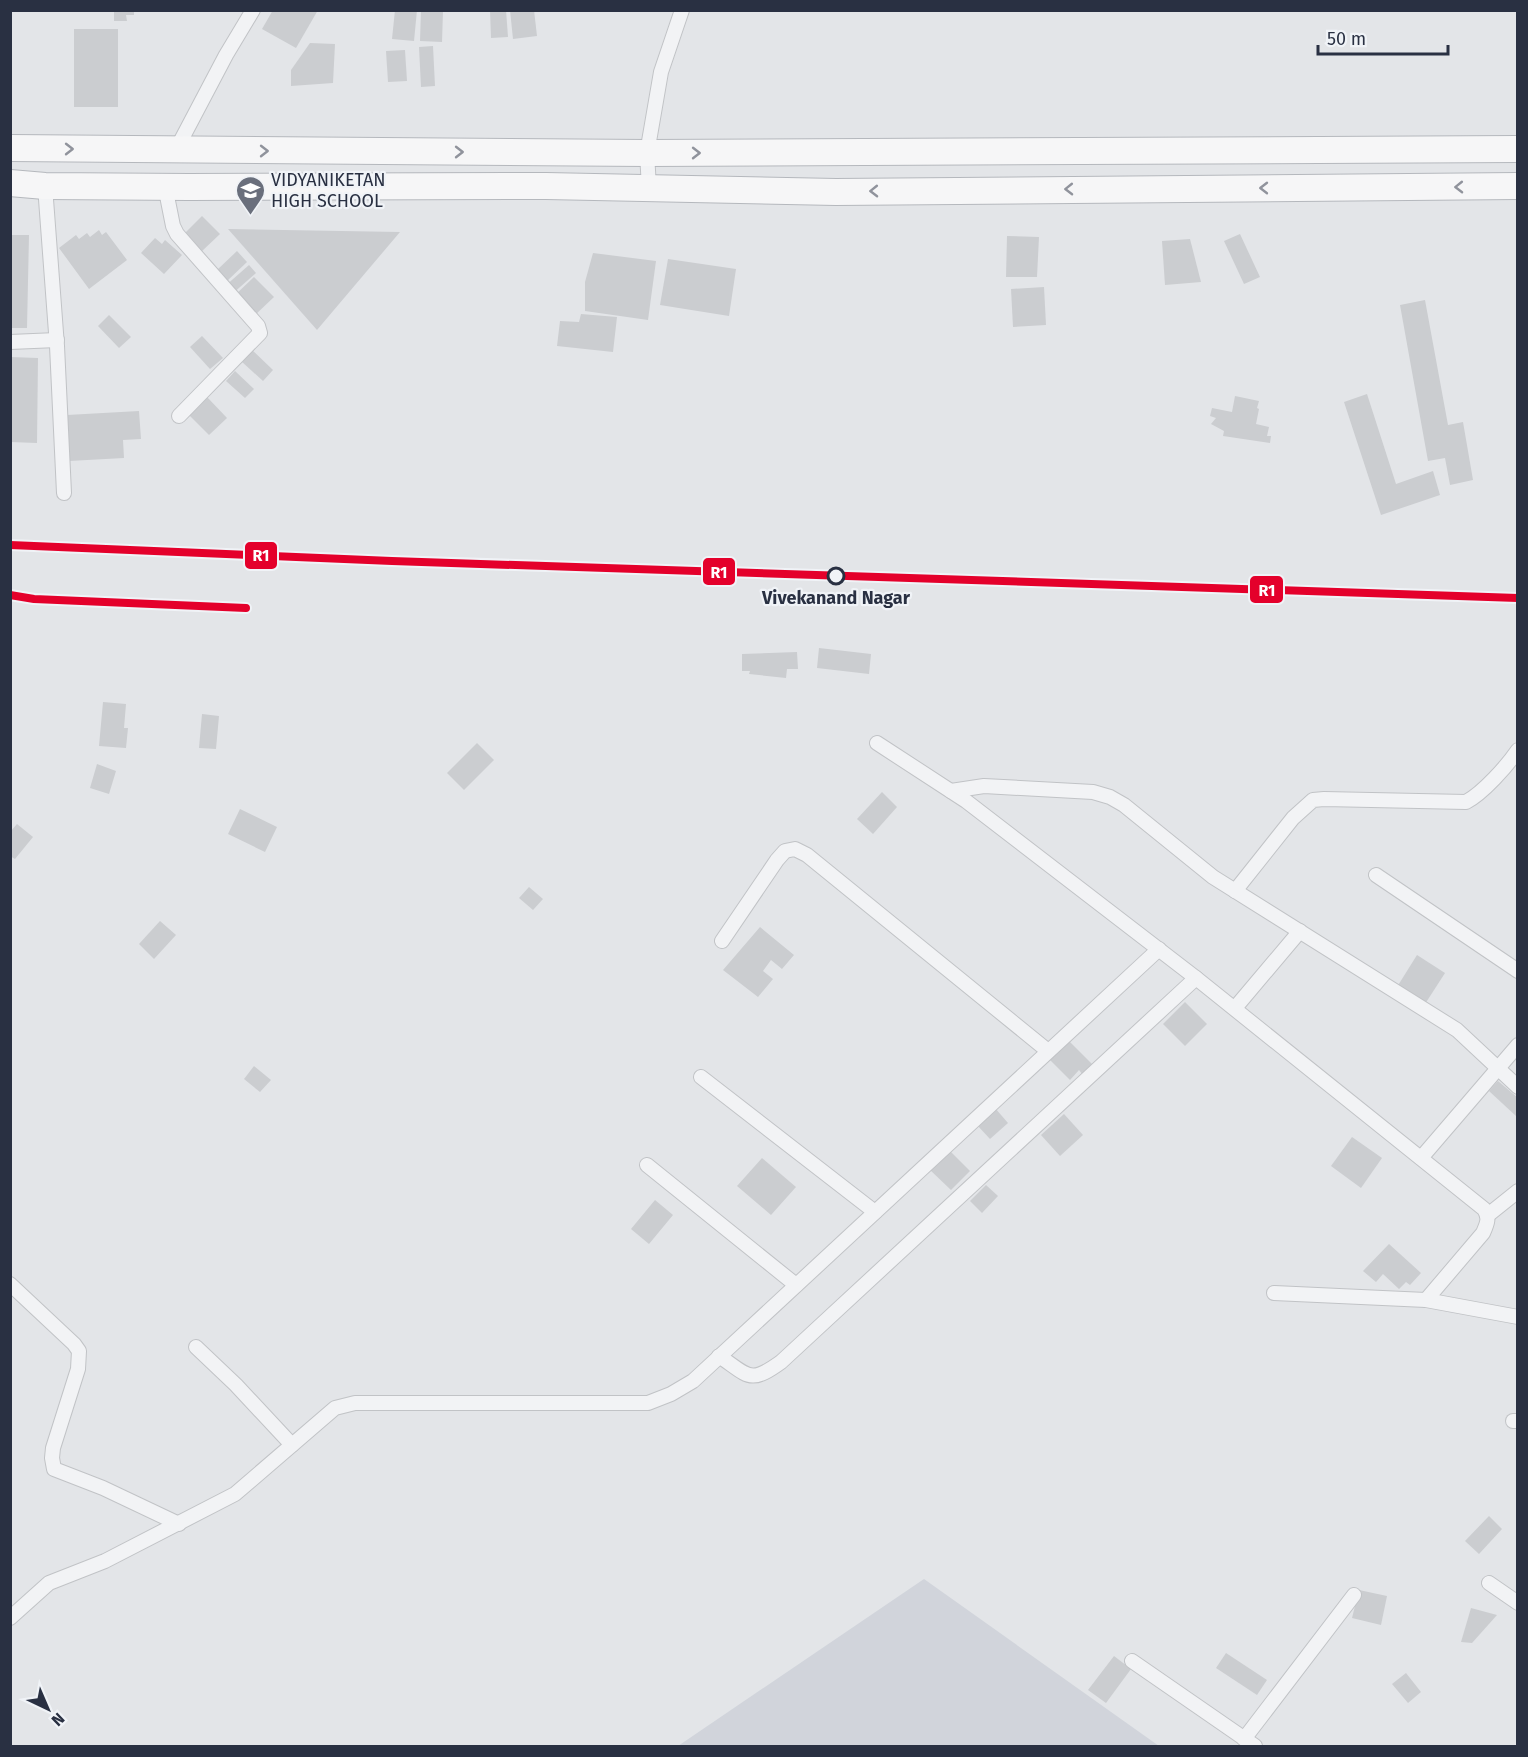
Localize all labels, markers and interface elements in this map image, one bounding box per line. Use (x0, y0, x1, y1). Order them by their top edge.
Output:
scale bar (1318, 18, 1448, 56)
text: 50 m (1327, 28, 1366, 50)
one-way arrow (64, 143, 73, 155)
one-way arrow (259, 144, 268, 157)
one-way arrow (454, 146, 463, 158)
one-way arrow (691, 147, 700, 159)
place label: VIDYANIKETAN HIGH SCHOOL (271, 169, 386, 212)
school or university icon: VIDYANIKETAN HIGH SCHOOL (234, 174, 266, 216)
one-way arrow (1455, 180, 1464, 193)
one-way arrow (1260, 182, 1269, 194)
one-way arrow (1065, 183, 1074, 195)
one-way arrow (870, 185, 879, 197)
line badge: R1 (244, 541, 278, 570)
text: R1 (252, 546, 270, 565)
line badge: R1 (702, 557, 736, 586)
text: R1 (710, 563, 728, 582)
marker: Vivekanand Nagar (827, 567, 845, 585)
line badge: R1 (1249, 575, 1284, 604)
text: R1 (1258, 581, 1276, 600)
place label: Vivekanand Nagar (761, 587, 911, 609)
north arrow (18, 1679, 78, 1739)
text: N (48, 1709, 68, 1730)

